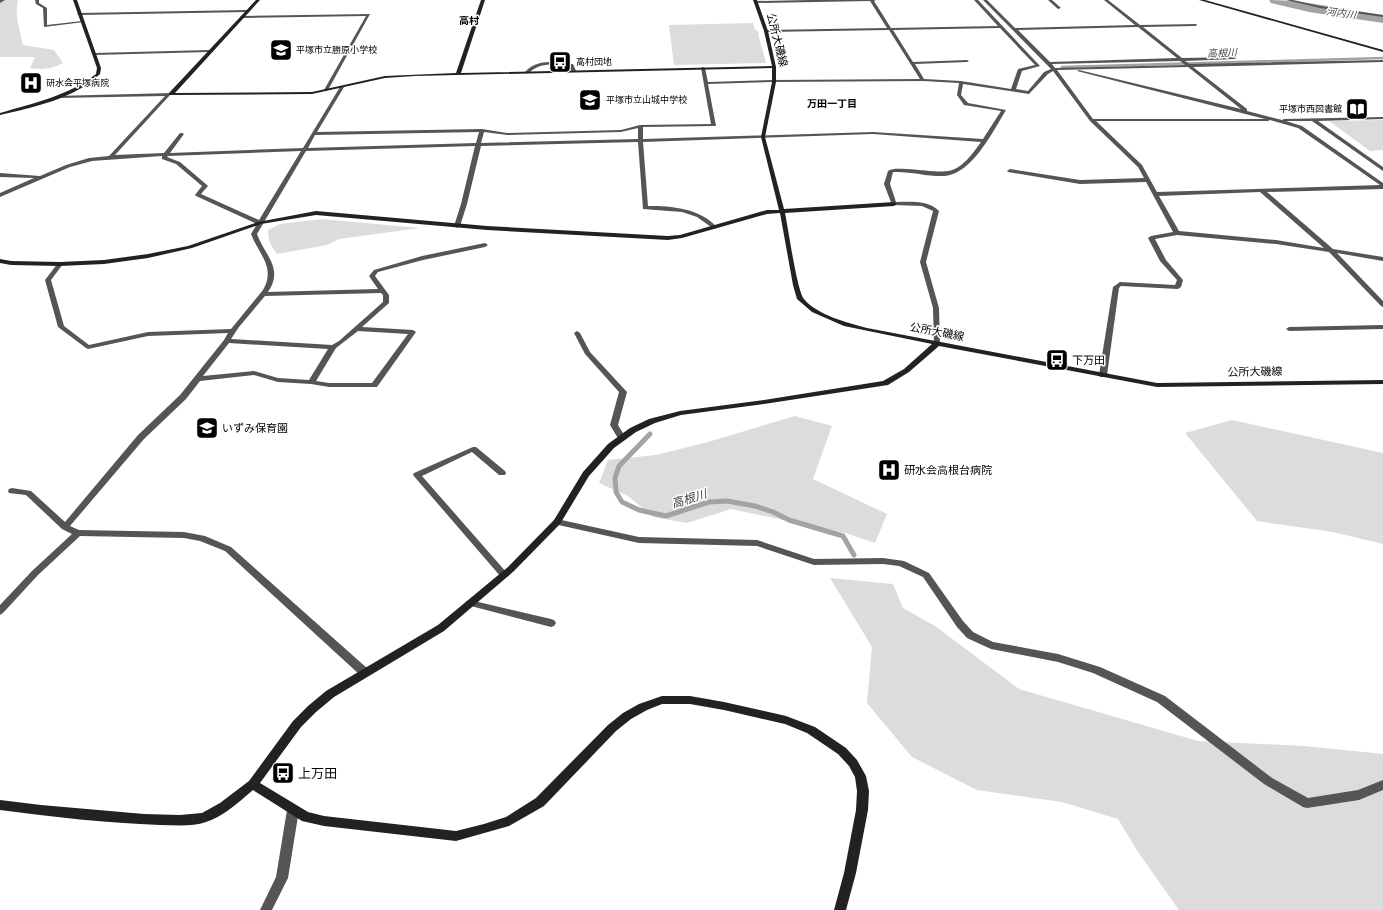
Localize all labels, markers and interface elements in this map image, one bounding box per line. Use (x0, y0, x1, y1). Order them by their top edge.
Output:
water label: 河内川 (1325, 5, 1358, 21)
street label: 公所大磯線 (764, 12, 790, 68)
district label: 高村 (459, 15, 479, 26)
school or university icon: 平塚市立勝原小学校 (268, 37, 294, 63)
place label: 平塚市立勝原小学校 (296, 45, 377, 55)
water label: 高根川 (1207, 47, 1238, 59)
bus stop icon: 高村団地 (547, 49, 573, 75)
place label: 高村団地 (576, 56, 612, 67)
hospital icon: 研水会平塚病院 (18, 70, 44, 96)
place label: 研水会平塚病院 (46, 78, 109, 88)
school or university icon: 平塚市立山城中学校 (577, 87, 603, 113)
place label: 平塚市立山城中学校 (606, 95, 687, 105)
library icon: 平塚市西図書館 (1344, 96, 1370, 122)
district label: 万田一丁目 (807, 98, 857, 109)
place label: 平塚市西図書館 (1279, 104, 1342, 114)
street label: 公所大磯線 (909, 320, 965, 344)
bus stop icon: 下万田 (1044, 347, 1070, 373)
place label: 下万田 (1072, 354, 1105, 367)
street label: 公所大磯線 (1227, 365, 1283, 379)
school or university icon: いずみ保育園 (194, 415, 220, 441)
place label: いずみ保育園 (222, 422, 288, 435)
hospital icon: 研水会高根台病院 (876, 457, 902, 483)
place label: 研水会高根台病院 (904, 464, 992, 477)
water label: 高根川 (670, 486, 710, 511)
bus stop icon: 上万田 (270, 760, 296, 786)
place label: 上万田 (298, 766, 337, 781)

